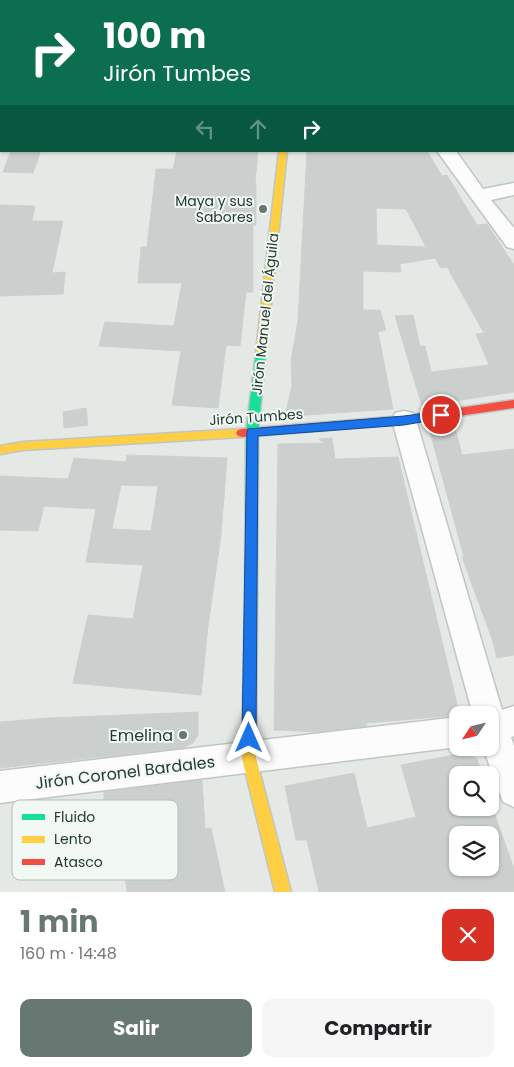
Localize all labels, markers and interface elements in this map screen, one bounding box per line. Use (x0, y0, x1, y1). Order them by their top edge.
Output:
text: 100 m (103, 11, 206, 60)
icon: right (20, 20, 85, 85)
text: Jirón Tumbes (103, 58, 251, 89)
icon: left (191, 115, 219, 143)
icon: ahead (244, 115, 272, 143)
icon: right (297, 115, 325, 143)
place label: Maya y sus Sabores (175, 191, 253, 227)
marker: Maya y sus Sabores (257, 203, 269, 215)
street label: Jirón Manuel del Águila (247, 232, 283, 396)
pin (420, 394, 462, 436)
icon: arrive (427, 401, 455, 429)
street label: Jirón Tumbes (208, 404, 304, 430)
north arrow (449, 706, 499, 756)
map controls (449, 706, 499, 876)
position arrow (222, 711, 274, 763)
place label: Emelina (109, 724, 173, 747)
marker: Emelina (177, 729, 189, 741)
street label: Jirón Coronel Bardales (34, 750, 216, 795)
button: search (449, 766, 499, 816)
legend (12, 800, 178, 880)
text: Fluido (54, 807, 95, 827)
button: layers (449, 826, 499, 876)
text: Lento (54, 829, 92, 849)
text: Atasco (54, 852, 103, 872)
text: 1 min (20, 900, 98, 943)
button: close (442, 909, 494, 961)
text: 160 m · 14:48 (20, 942, 117, 965)
button: Salir (20, 999, 252, 1057)
button: Compartir (262, 999, 494, 1057)

